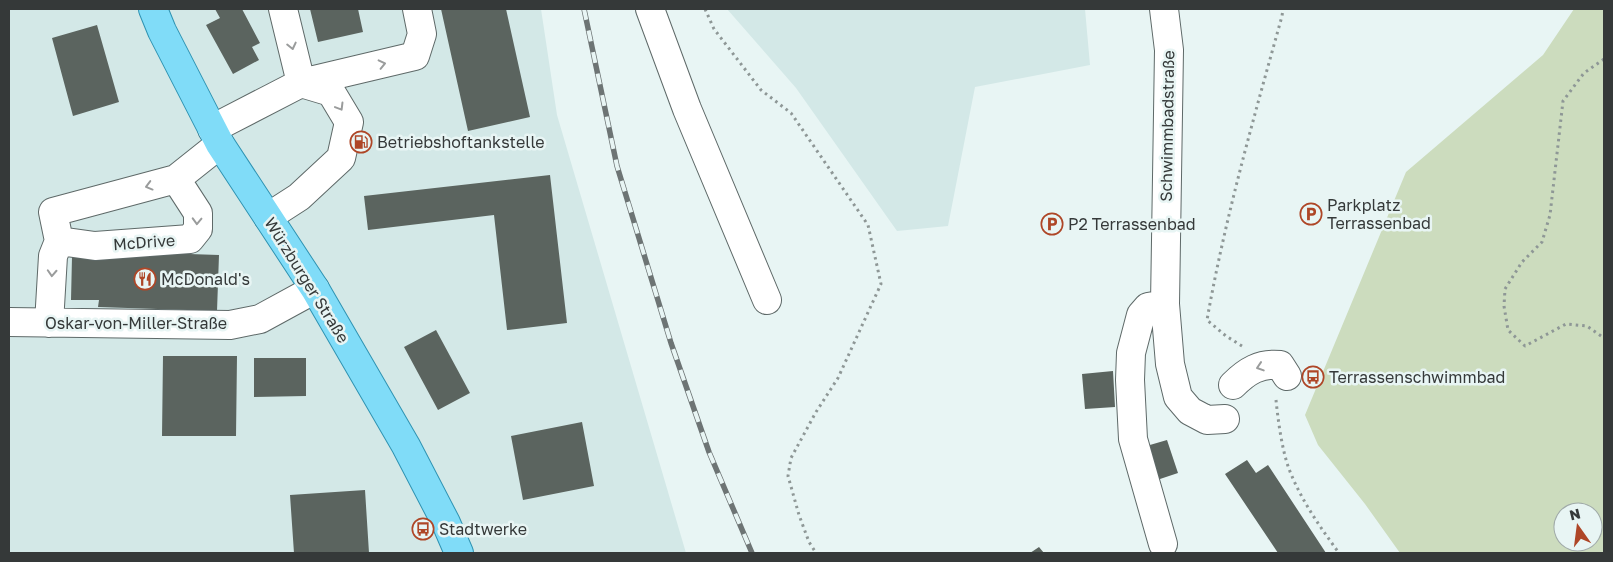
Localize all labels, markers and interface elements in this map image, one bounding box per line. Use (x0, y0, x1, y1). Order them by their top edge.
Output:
one-way arrow (286, 41, 297, 50)
street label: Schwimmbadstraße (1156, 50, 1178, 202)
one-way arrow (378, 59, 387, 70)
one-way arrow (334, 102, 344, 111)
fuel station icon: Betriebshoftankstelle (349, 130, 373, 154)
place label: Betriebshoftankstelle (377, 132, 545, 152)
one-way arrow (146, 181, 154, 191)
place label: Parkplatz Terrassenbad (1327, 195, 1431, 233)
parking icon: Parkplatz Terrassenbad (1299, 202, 1323, 226)
parking icon: P2 Terrassenbad (1040, 212, 1064, 236)
street label: Würzburger Straße (260, 214, 354, 346)
place label: P2 Terrassenbad (1068, 214, 1196, 234)
one-way arrow (192, 218, 203, 226)
street label: McDrive (112, 230, 176, 254)
restaurant icon: McDonald's (133, 267, 157, 291)
place label: McDonald's (161, 269, 250, 289)
one-way arrow (47, 270, 58, 278)
street label: Oskar-von-Miller-Straße (45, 313, 227, 333)
one-way arrow (1256, 361, 1265, 371)
bus stop icon: Terrassenschwimmbad (1301, 365, 1325, 389)
place label: Terrassenschwimmbad (1329, 367, 1505, 387)
north arrow (1553, 502, 1603, 552)
text: N (1568, 504, 1582, 523)
bus stop icon: Stadtwerke (411, 517, 435, 541)
place label: Stadtwerke (439, 519, 527, 539)

